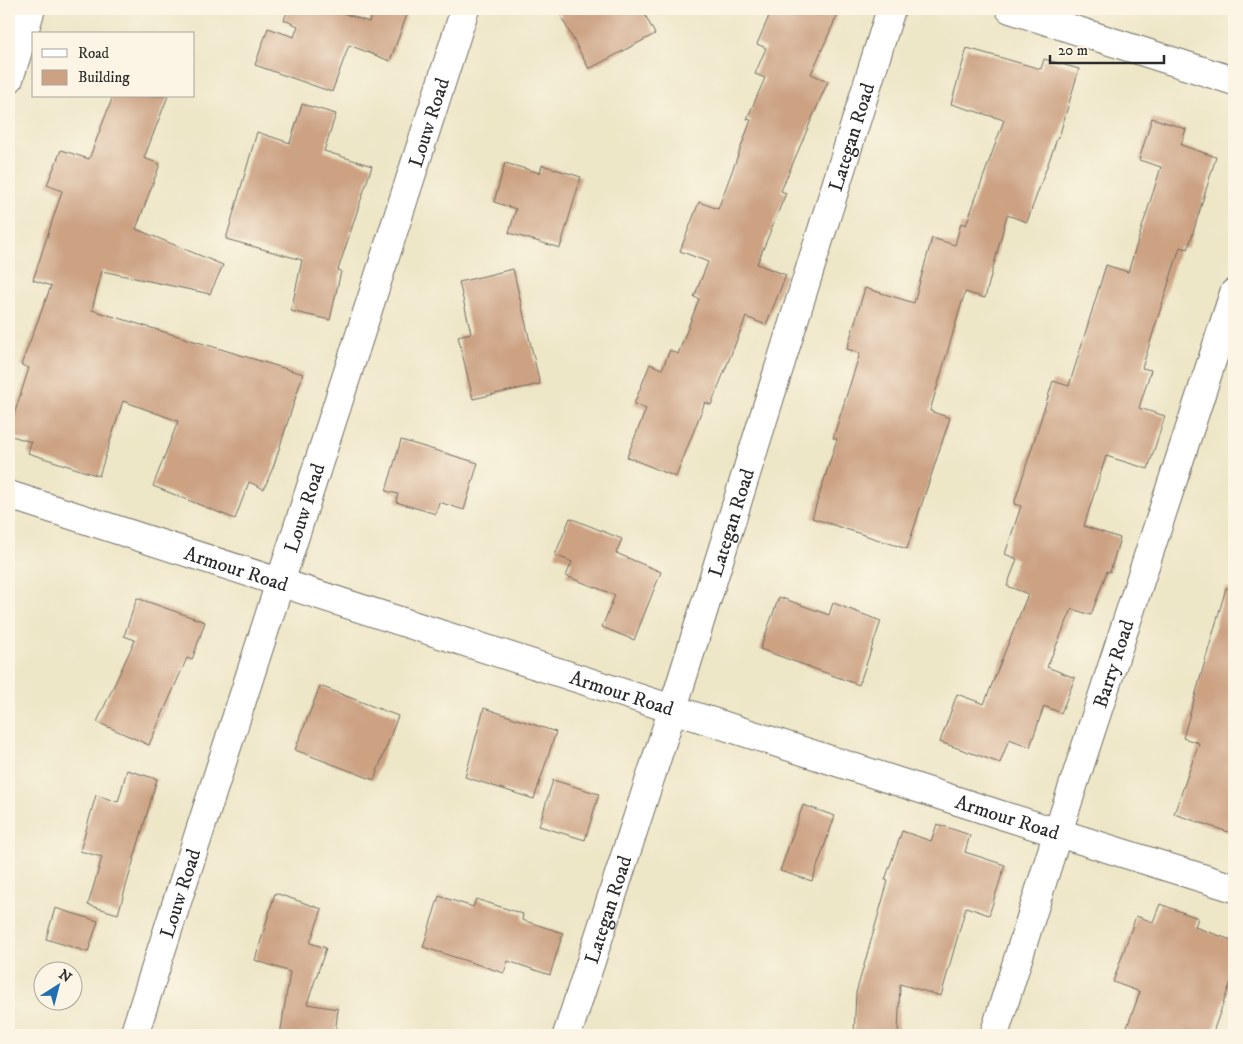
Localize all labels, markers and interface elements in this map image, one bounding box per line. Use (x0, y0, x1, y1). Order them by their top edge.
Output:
legend (32, 32, 195, 98)
scale bar (1050, 32, 1164, 64)
text: 20 m (1058, 41, 1088, 60)
text: Road (78, 44, 110, 63)
text: Building (78, 68, 130, 87)
street label: Louw Road (404, 75, 456, 171)
street label: Lategan Road (824, 80, 881, 195)
street label: Louw Road (279, 460, 332, 556)
street label: Lategan Road (704, 466, 761, 580)
street label: Armour Road (181, 541, 291, 598)
street label: Barry Road (1088, 617, 1140, 711)
street label: Armour Road (566, 666, 677, 723)
street label: Armour Road (952, 790, 1062, 846)
street label: Louw Road (155, 846, 207, 941)
street label: Lategan Road (580, 853, 638, 967)
north arrow (32, 962, 82, 1012)
text: N (55, 966, 75, 987)

